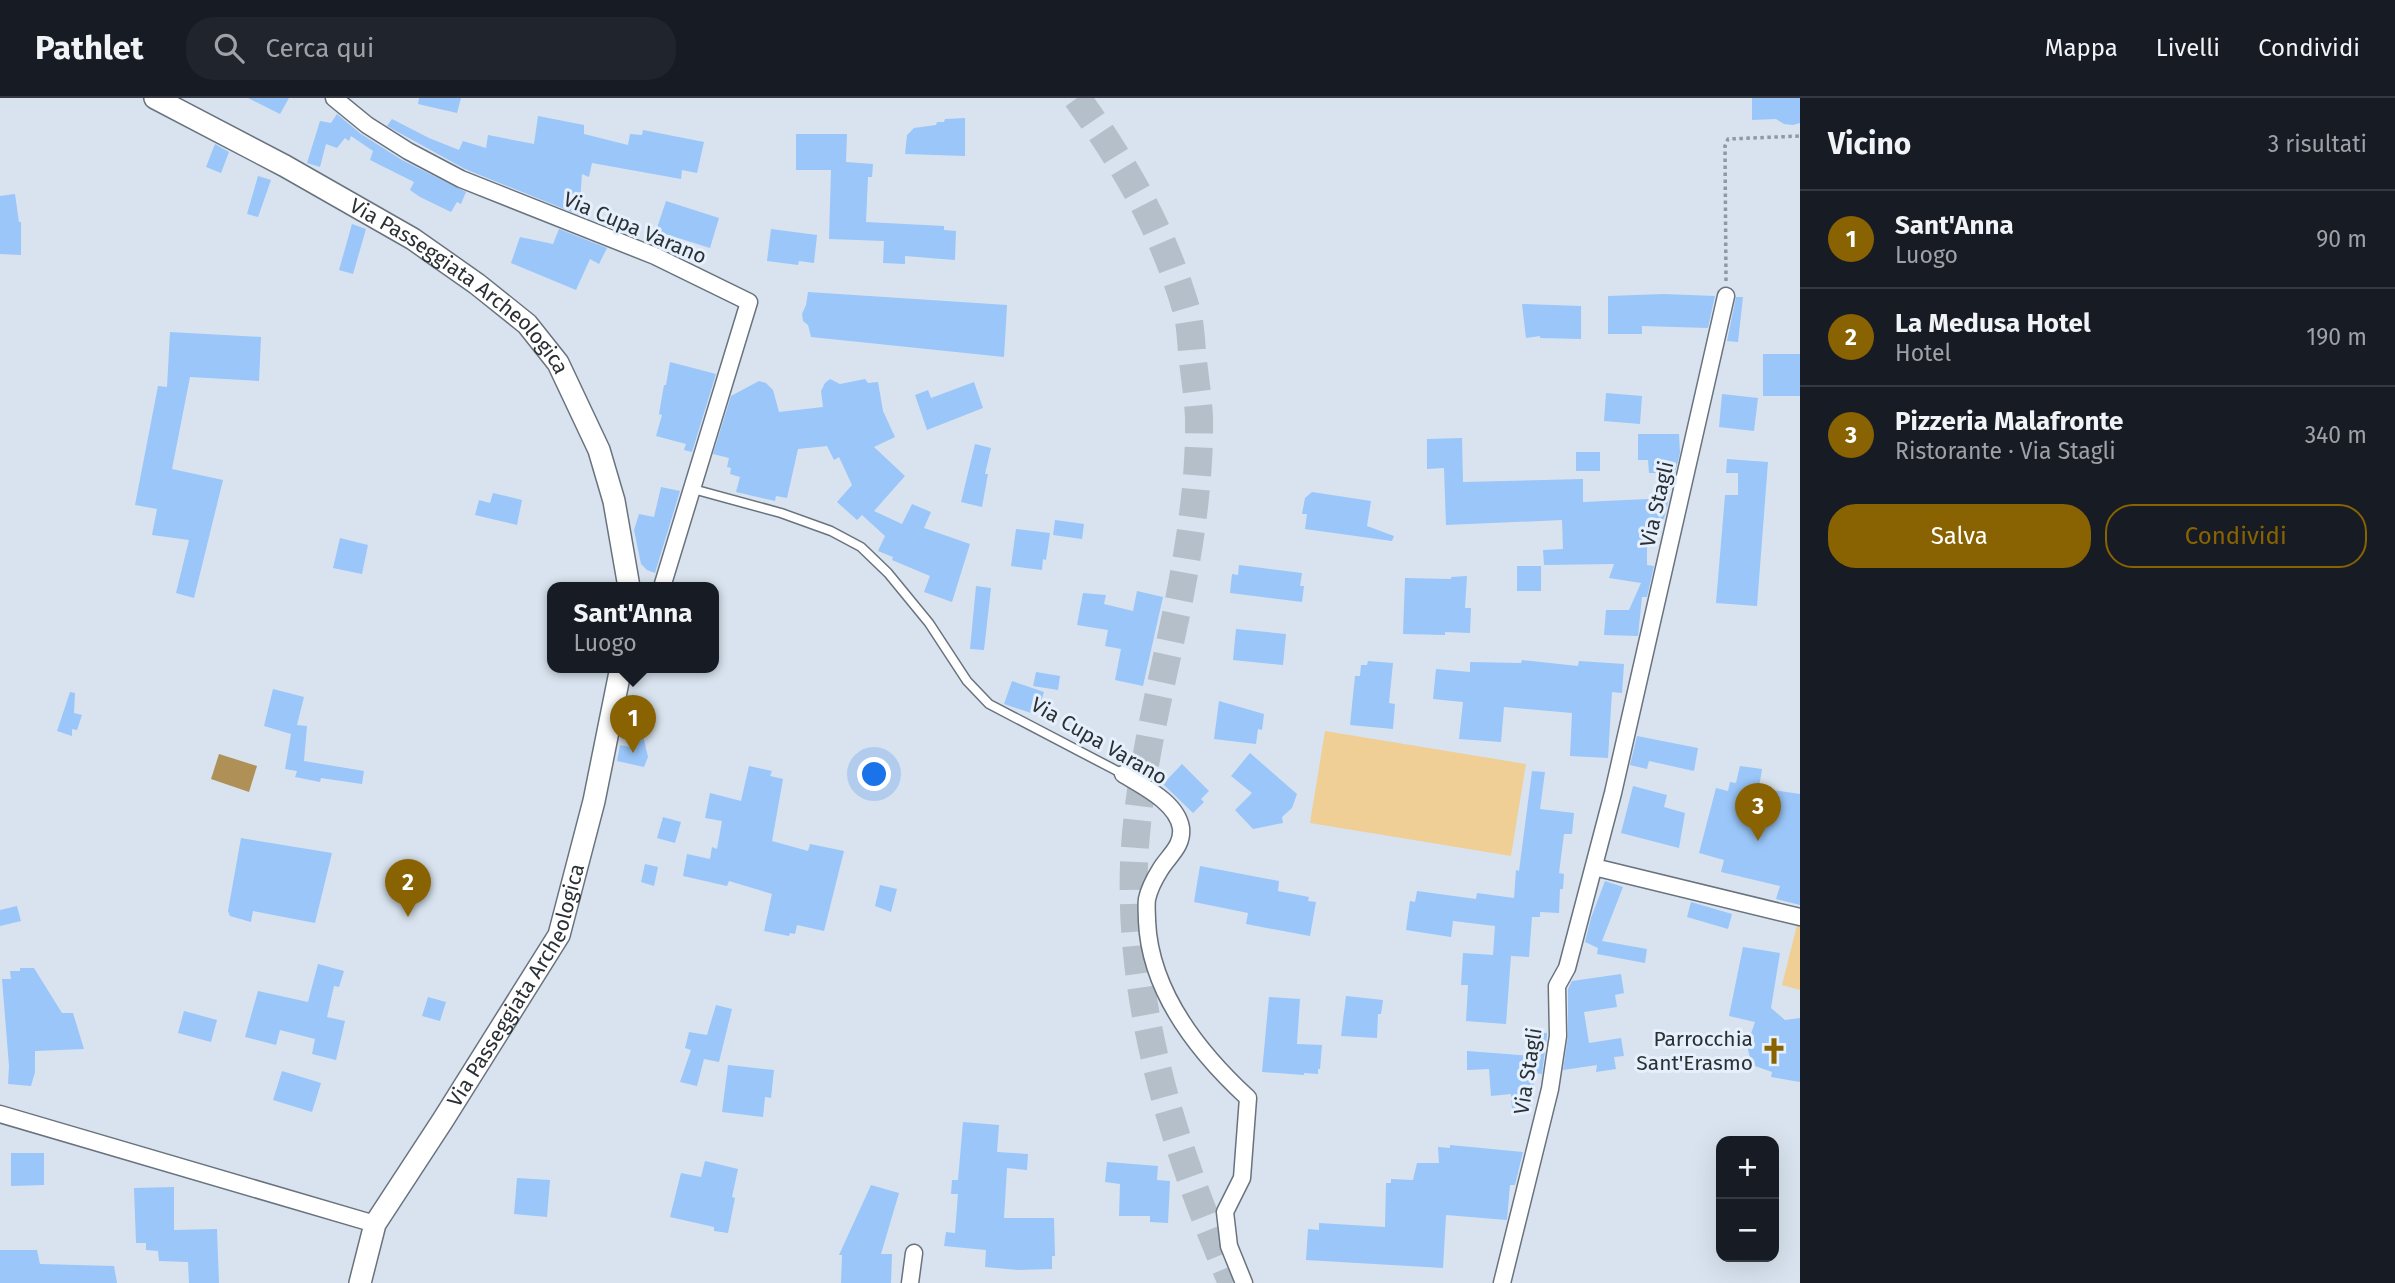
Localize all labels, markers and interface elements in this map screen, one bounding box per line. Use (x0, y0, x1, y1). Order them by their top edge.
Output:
search box (186, 17, 676, 80)
text: Pathlet (35, 28, 144, 68)
icon: search (210, 29, 248, 67)
text: Cerca qui (266, 33, 374, 64)
text: Mappa (2045, 34, 2118, 62)
text: Livelli (2156, 34, 2220, 62)
text: Condividi (2258, 34, 2360, 62)
text: Vicino (1828, 126, 1911, 162)
text: 3 risultati (2268, 130, 2367, 158)
street label: Via Cupa Varano (559, 186, 711, 270)
street label: Via Passeggiata Archeologica (345, 193, 574, 378)
text: Sant'Anna (1895, 210, 2014, 241)
text: 1 (1846, 225, 1856, 253)
text: 90 m (2316, 225, 2367, 253)
text: Luogo (1895, 241, 1958, 269)
text: La Medusa Hotel (1895, 308, 2091, 339)
text: 2 (1845, 323, 1857, 351)
text: 190 m (2306, 323, 2367, 351)
text: Hotel (1895, 339, 1951, 367)
text: Pizzeria Malafronte (1895, 406, 2123, 437)
text: 3 (1845, 421, 1857, 449)
text: 340 m (2305, 421, 2367, 449)
text: Ristorante · Via Stagli (1895, 437, 2116, 465)
street label: Via Stagli (1634, 458, 1680, 550)
button: Salva (1828, 504, 2091, 568)
button: Condividi (2105, 504, 2367, 568)
popup (547, 582, 719, 673)
text: Sant'Anna (574, 598, 692, 629)
text: Luogo (574, 629, 637, 657)
street label: Via Cupa Varano (1026, 691, 1172, 791)
pin: 1 (610, 695, 656, 753)
your location (857, 757, 891, 791)
pin: 3 (1735, 783, 1781, 841)
pin: 2 (385, 859, 431, 917)
street label: Via Passeggiata Archeologica (442, 861, 590, 1112)
street label: Via Stagli (1508, 1026, 1548, 1116)
place label: Parrocchia Sant'Erasmo (1636, 1026, 1753, 1076)
church icon: Parrocchia Sant'Erasmo (1759, 1036, 1789, 1066)
map controls (1716, 1136, 1779, 1262)
button: + (1716, 1136, 1779, 1199)
button: − (1716, 1199, 1779, 1262)

